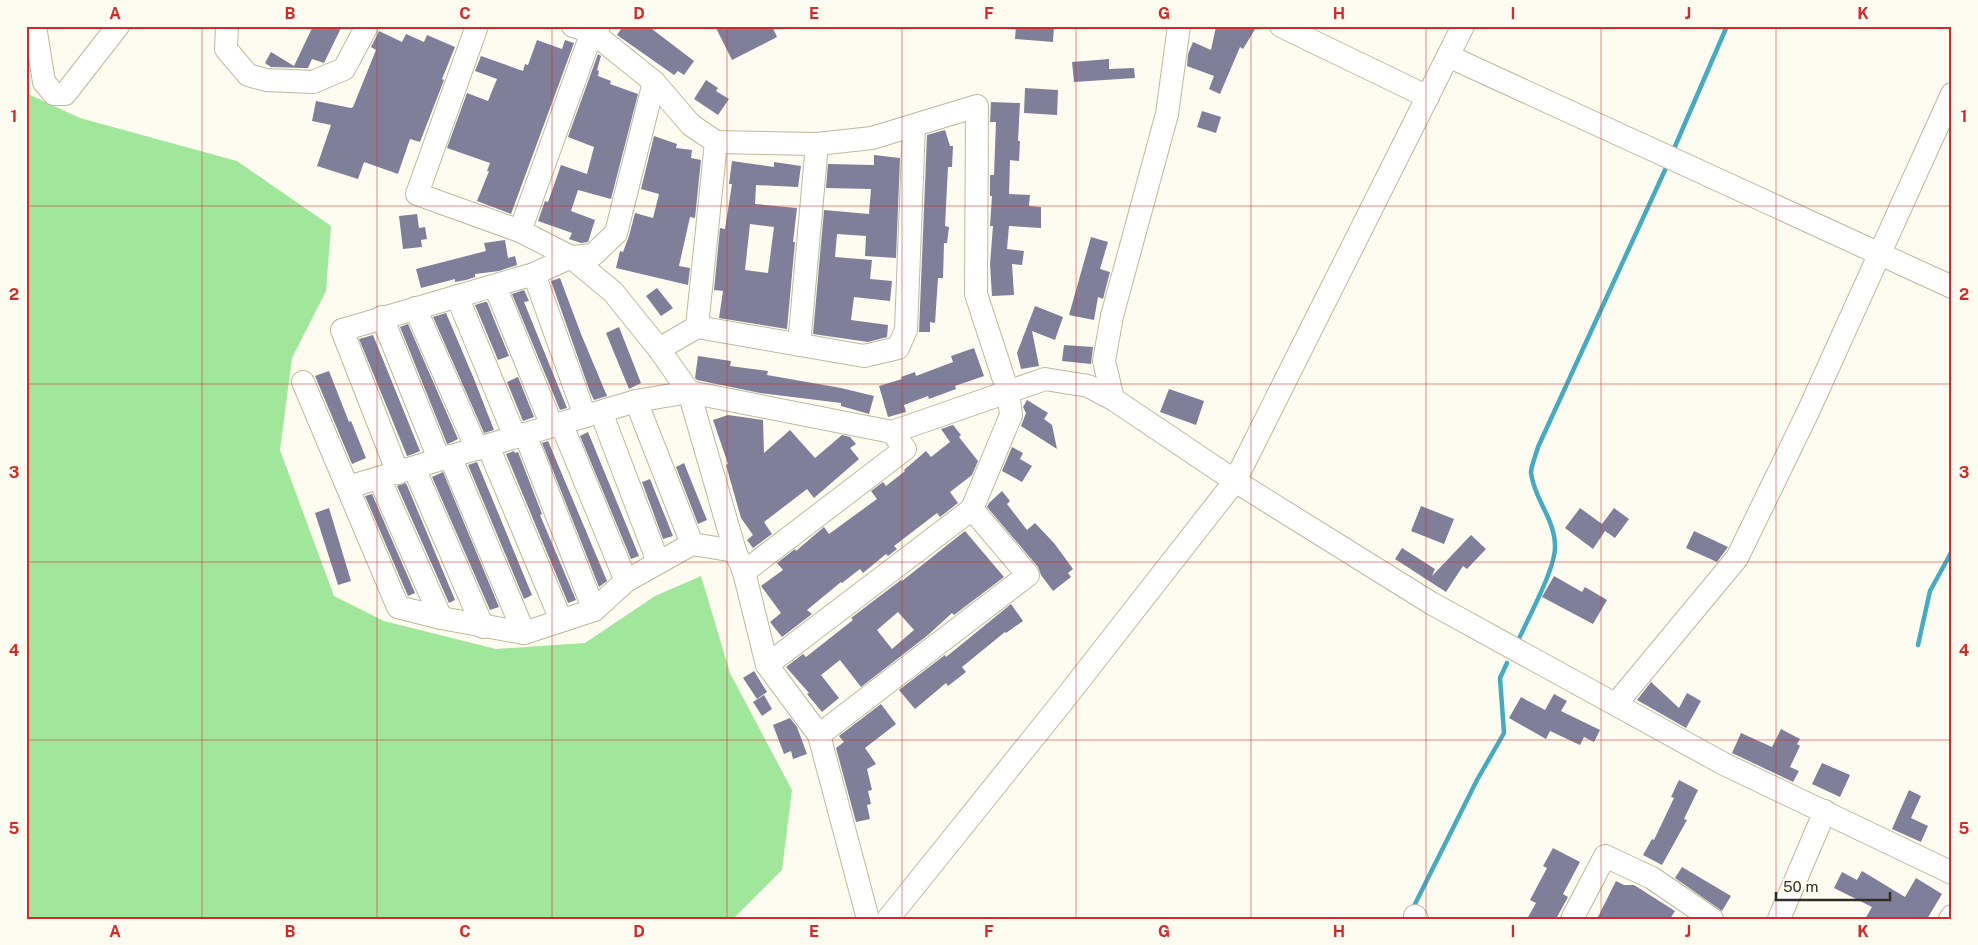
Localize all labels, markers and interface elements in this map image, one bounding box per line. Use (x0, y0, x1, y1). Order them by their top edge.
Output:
text: A (109, 4, 121, 23)
text: B (285, 4, 296, 23)
text: C (459, 4, 471, 23)
text: D (633, 4, 645, 23)
text: E (809, 4, 819, 23)
text: F (984, 4, 994, 23)
text: G (1158, 4, 1170, 23)
text: H (1333, 4, 1345, 23)
text: I (1511, 4, 1515, 23)
text: J (1685, 4, 1691, 23)
text: K (1857, 4, 1869, 23)
text: 1 (11, 107, 17, 126)
text: 1 (1961, 107, 1967, 126)
text: 2 (9, 285, 19, 304)
text: 2 (1959, 285, 1969, 304)
text: 3 (9, 463, 19, 482)
text: 3 (1959, 463, 1969, 482)
text: 4 (9, 641, 20, 660)
text: 4 (1959, 641, 1970, 660)
text: 5 (9, 819, 20, 838)
text: 5 (1959, 819, 1970, 838)
scale bar (1776, 870, 1889, 902)
text: 50 m (1783, 878, 1818, 895)
text: A (109, 922, 121, 941)
text: B (285, 922, 296, 941)
text: C (459, 922, 471, 941)
text: D (633, 922, 645, 941)
text: E (809, 922, 819, 941)
text: F (984, 922, 994, 941)
text: G (1158, 922, 1170, 941)
text: H (1333, 922, 1345, 941)
text: I (1511, 922, 1515, 941)
text: J (1685, 922, 1691, 941)
text: K (1857, 922, 1869, 941)

